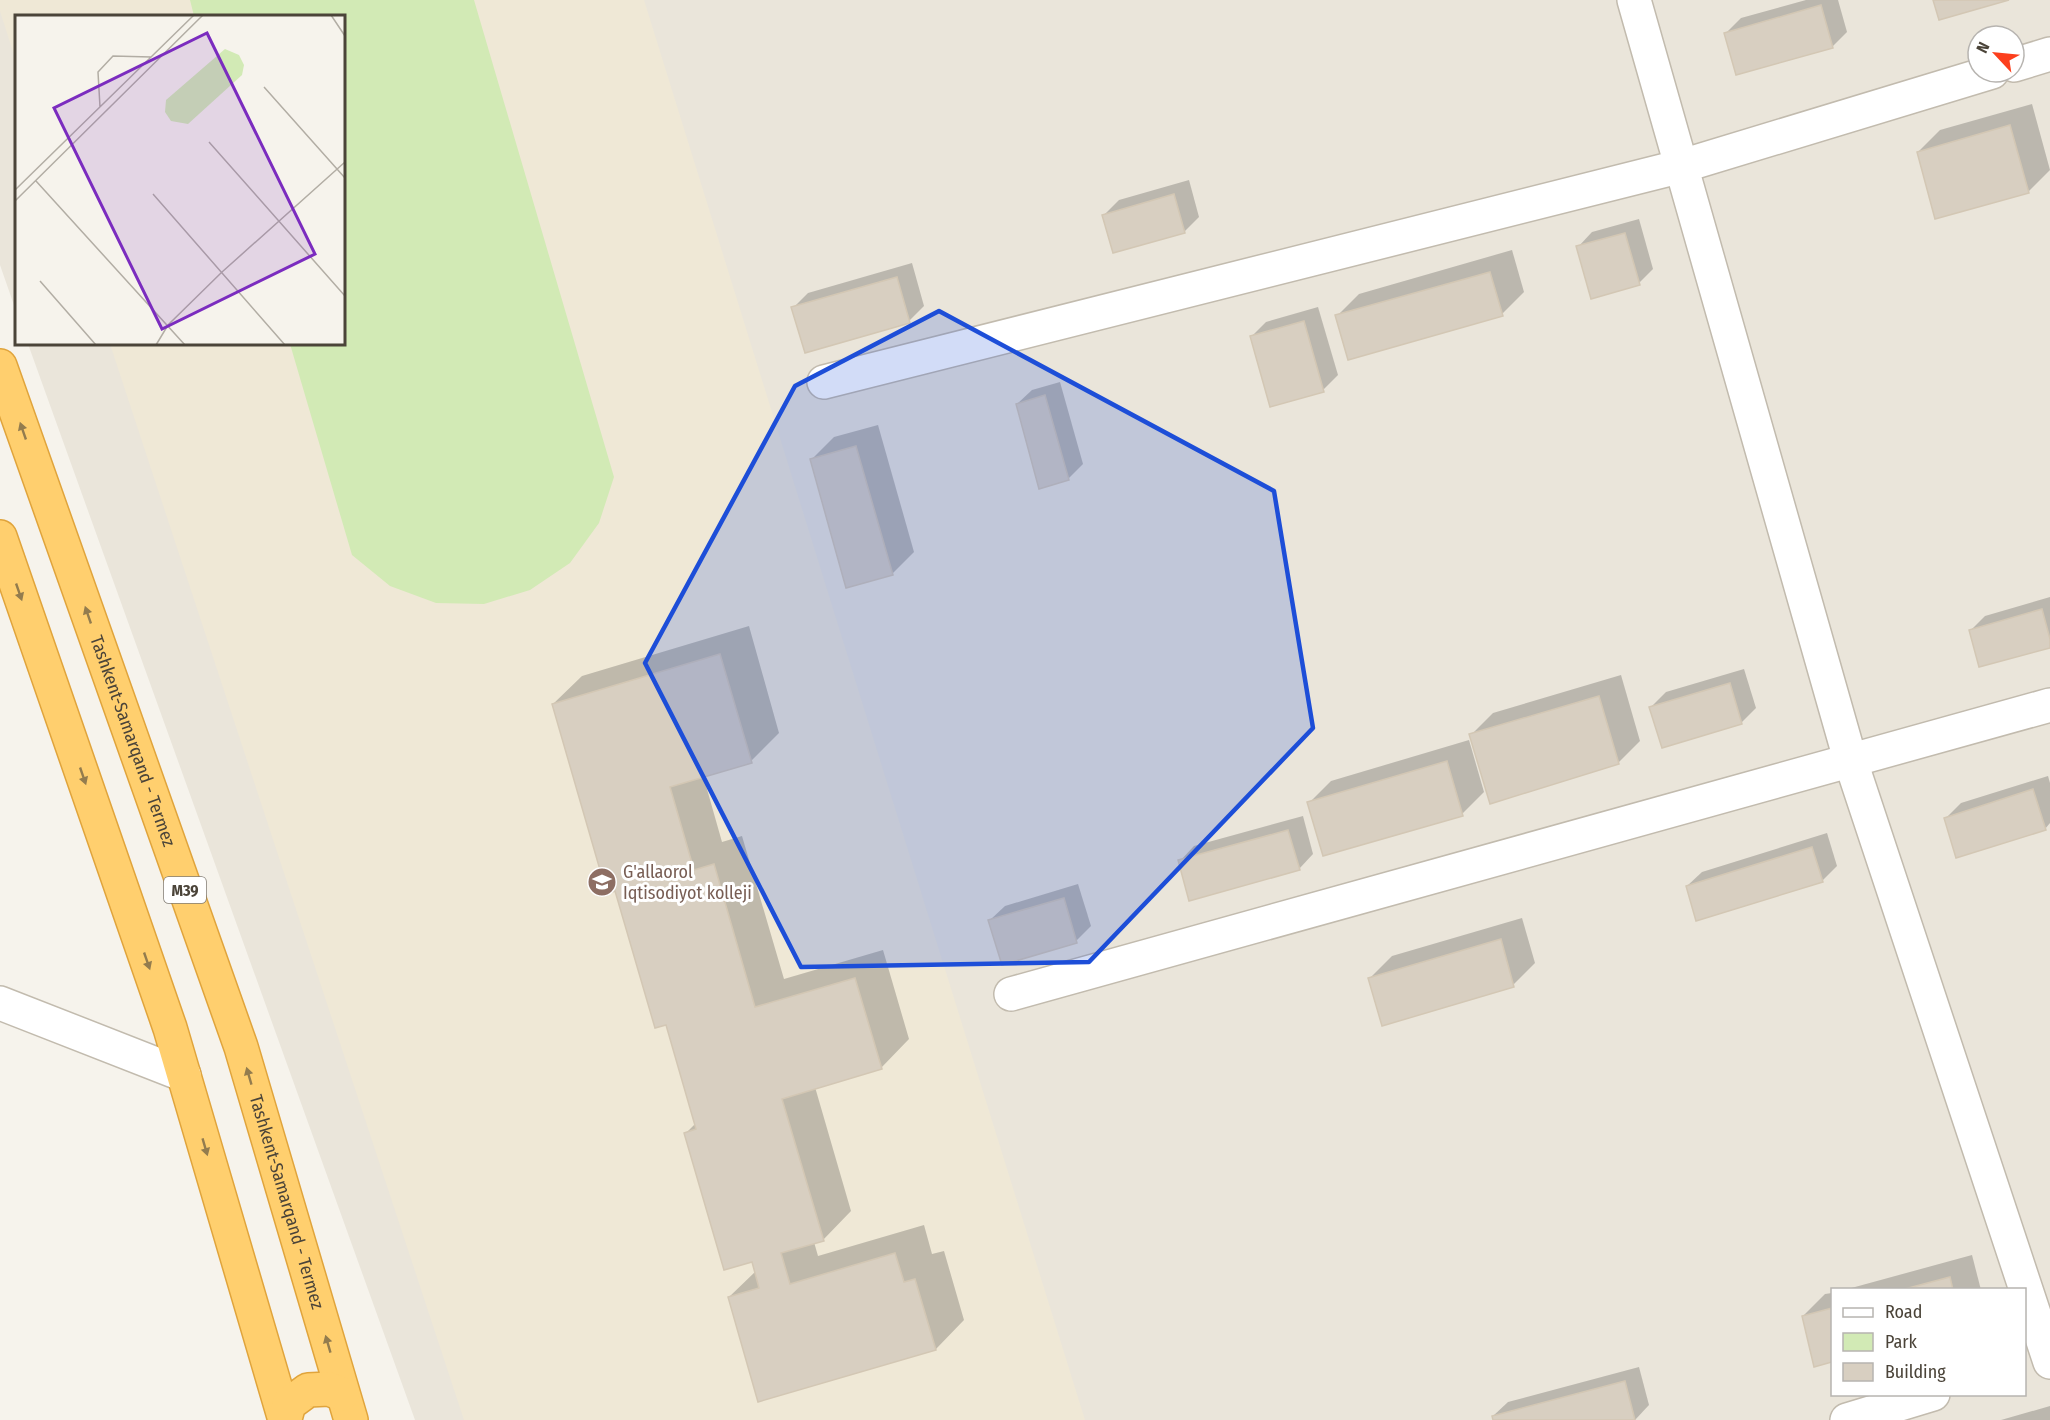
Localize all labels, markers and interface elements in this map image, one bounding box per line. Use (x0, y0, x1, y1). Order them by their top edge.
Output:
inset map (15, 15, 345, 345)
north arrow (1966, 24, 2026, 84)
text: N (1972, 39, 1994, 56)
one-way arrow (17, 422, 27, 440)
one-way arrow (15, 583, 25, 601)
one-way arrow (82, 606, 92, 624)
street label: Tashkent-Samarqand - Termez (85, 633, 180, 850)
one-way arrow (79, 767, 89, 785)
place label: G'allaorol Iqtisodiyot kolleji (623, 861, 752, 904)
school or university icon: G'allaorol Iqtisodiyot kolleji (586, 866, 618, 898)
road number: M39 (164, 877, 206, 903)
one-way arrow (143, 952, 152, 970)
one-way arrow (244, 1067, 253, 1085)
street label: Tashkent-Samarqand - Termez (245, 1092, 329, 1312)
one-way arrow (201, 1138, 210, 1156)
legend (1831, 1288, 2026, 1396)
text: Road (1885, 1301, 1922, 1323)
text: Park (1885, 1331, 1918, 1353)
one-way arrow (323, 1335, 332, 1353)
text: Building (1885, 1361, 1946, 1383)

